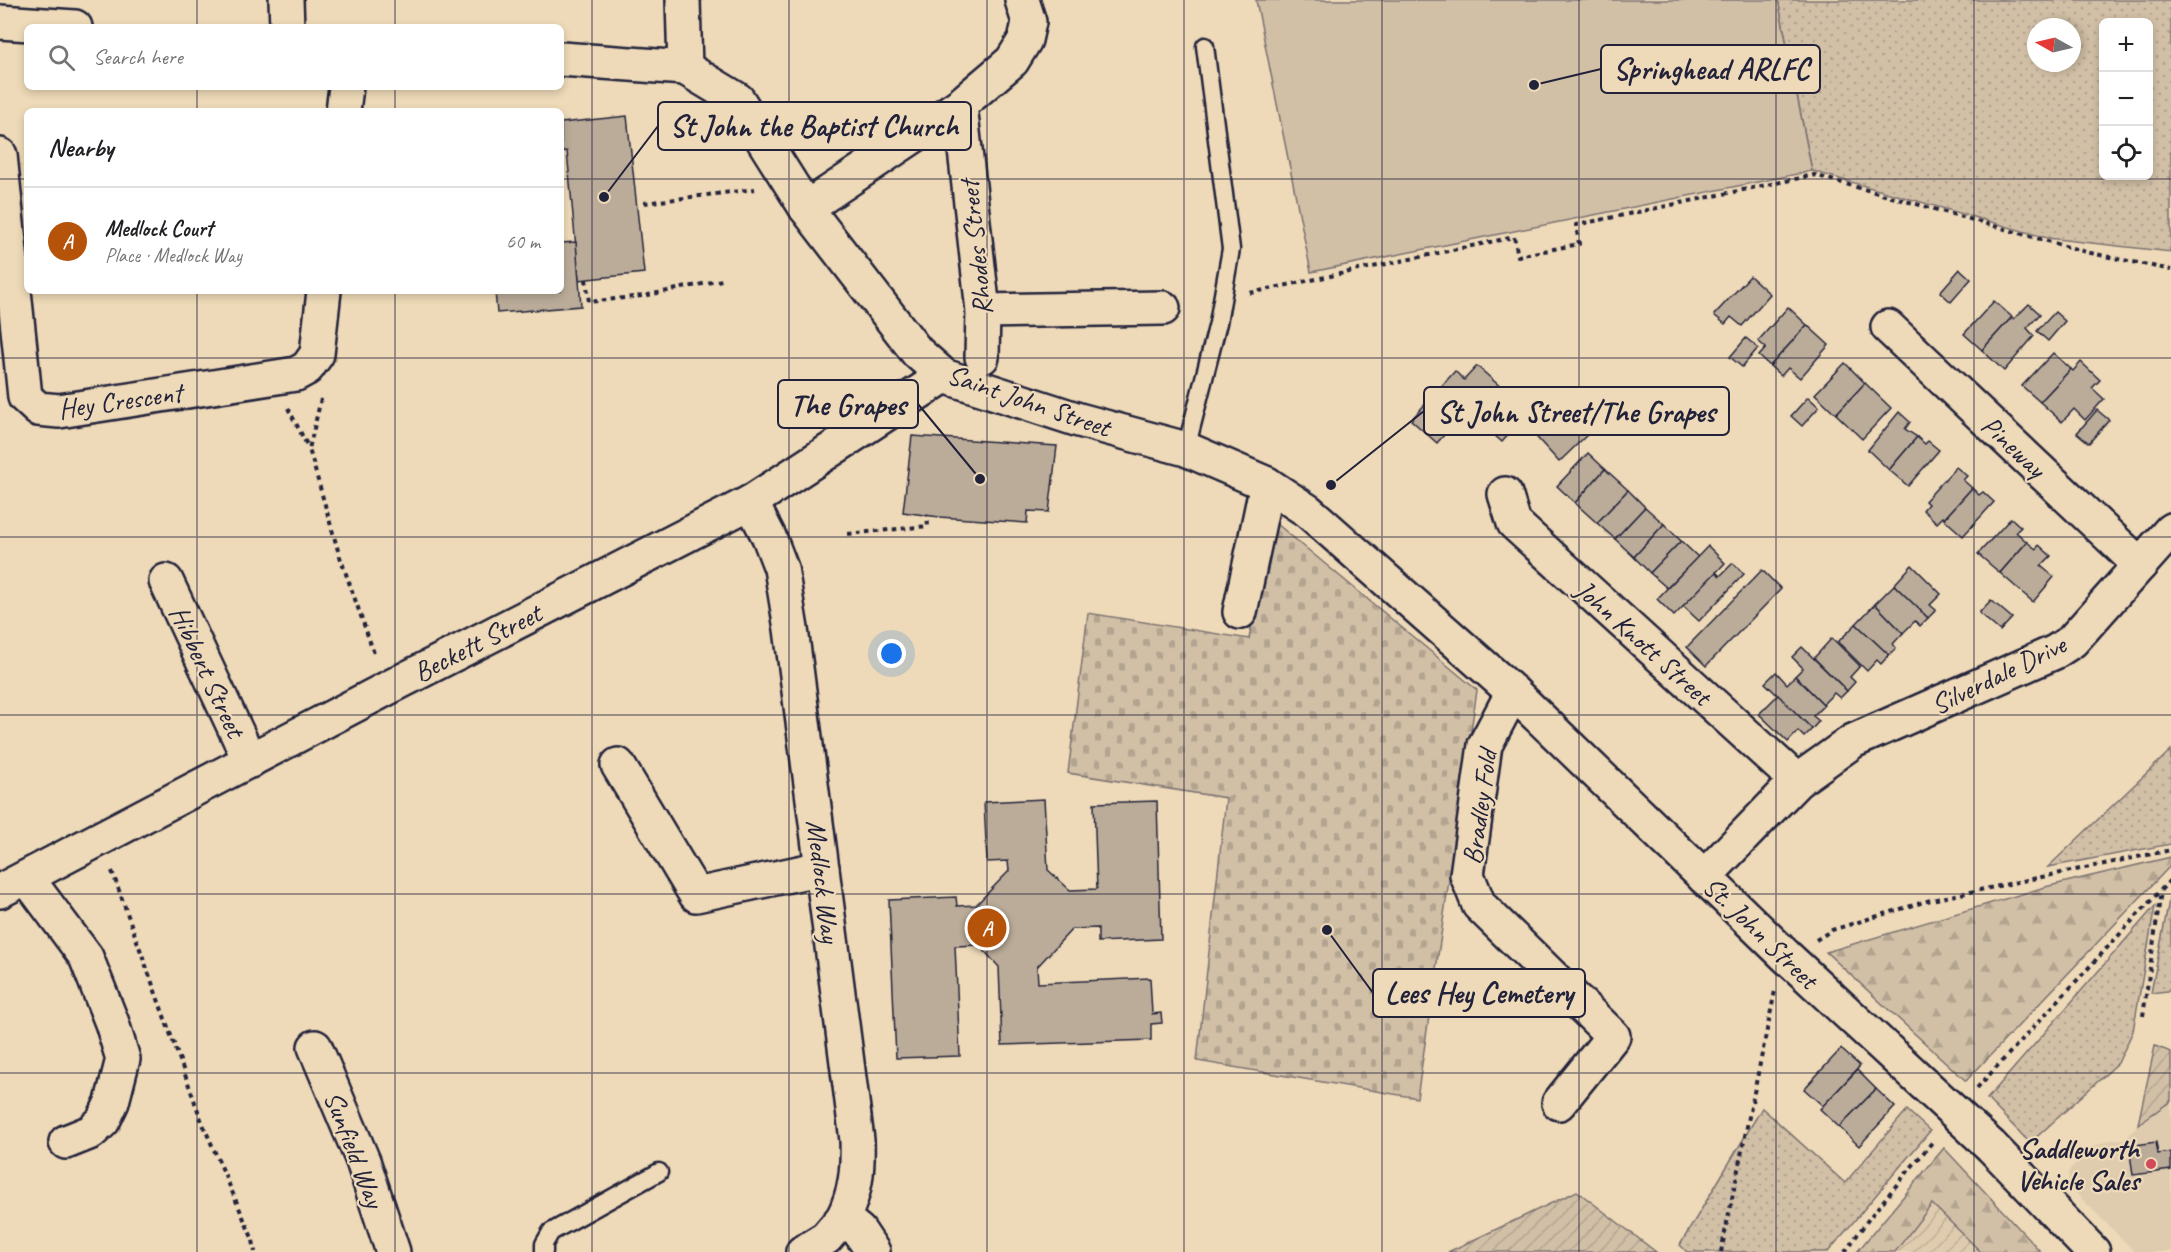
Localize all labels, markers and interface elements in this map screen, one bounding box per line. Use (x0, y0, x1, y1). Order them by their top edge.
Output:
north arrow (2027, 18, 2081, 72)
map controls (2099, 18, 2153, 180)
button: + (2099, 18, 2153, 72)
search box (24, 24, 564, 90)
icon: search (45, 41, 78, 74)
text: Search here (93, 43, 183, 71)
callout: Springhead ARLFC (1601, 45, 1820, 93)
text: Springhead ARLFC (1613, 50, 1812, 88)
button: − (2099, 72, 2153, 126)
callout: St John the Baptist Church (658, 102, 971, 150)
text: St John the Baptist Church (670, 107, 960, 145)
button: locate (2099, 126, 2153, 180)
text: Nearby (48, 131, 113, 164)
street label: Rhodes Street (951, 175, 1000, 317)
text: Medlock Court (105, 215, 213, 243)
text: A (62, 229, 73, 254)
text: 60 m (506, 229, 540, 254)
text: Place · Medlock Way (105, 243, 242, 268)
street label: Saint John Street (943, 356, 1117, 446)
street label: Hey Crescent (56, 374, 188, 426)
callout: The Grapes (778, 380, 918, 428)
text: The Grapes (790, 386, 909, 424)
callout: St John Street/The Grapes (1424, 387, 1729, 435)
text: St John Street/The Grapes (1437, 393, 1719, 431)
street label: Pineway (1974, 408, 2055, 487)
street label: John Knott Street (1567, 571, 1721, 714)
street label: Beckett Street (408, 594, 549, 690)
street label: Hibbert Street (162, 600, 254, 745)
street label: Silverdale Drive (1925, 626, 2073, 722)
your location (877, 639, 906, 668)
street label: Bradley Fold (1454, 744, 1505, 867)
street label: Medlock Way (799, 818, 849, 947)
street label: St. John Street (1696, 869, 1828, 998)
pin: A (968, 906, 1006, 950)
callout: Lees Hey Cemetery (1373, 969, 1585, 1017)
text: Lees Hey Cemetery (1385, 974, 1576, 1013)
street label: Sunfield Way (316, 1086, 394, 1215)
place label: Saddleworth Vehicle Sales (2017, 1131, 2142, 1198)
marker: Saddleworth Vehicle Sales (2144, 1157, 2158, 1171)

